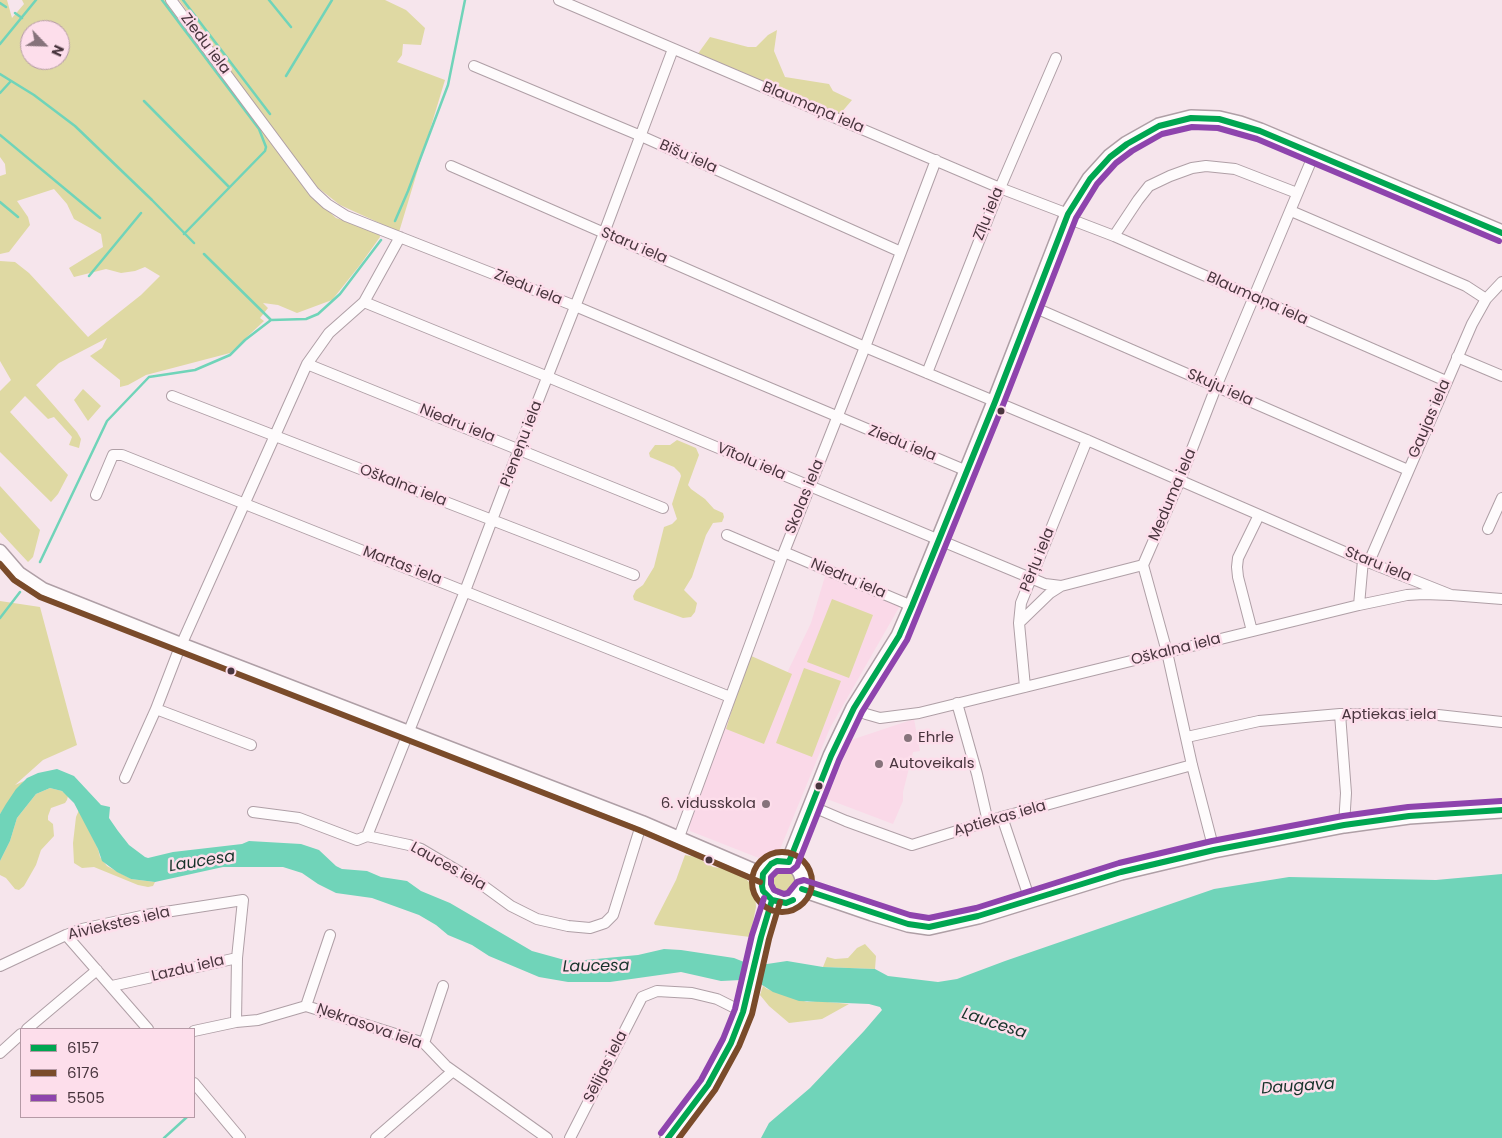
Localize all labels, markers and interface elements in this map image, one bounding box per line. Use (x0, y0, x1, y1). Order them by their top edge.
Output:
street label: Ziedu iela (176, 10, 234, 78)
north arrow (20, 20, 70, 70)
text: N (47, 42, 69, 60)
street label: Blaumaņa iela (759, 78, 867, 138)
street label: Bišu iela (656, 136, 720, 178)
street label: Zīļu iela (970, 185, 1008, 243)
street label: Staru iela (598, 224, 670, 268)
street label: Ziedu iela (491, 266, 565, 310)
street label: Blaumaņa iela (1204, 269, 1310, 329)
street label: Skuju iela (1184, 365, 1256, 411)
street label: Gaujas iela (1405, 377, 1455, 461)
street label: Pieneņu iela (497, 398, 547, 490)
street label: Niedru iela (417, 401, 497, 447)
unlabelled marker (996, 406, 1006, 416)
street label: Ziedu iela (865, 422, 939, 466)
street label: Vītolu iela (714, 439, 788, 485)
street label: Meduma iela (1145, 446, 1201, 544)
street label: Skolas iela (782, 457, 828, 537)
street label: Oškalna iela (357, 461, 449, 511)
street label: Pērļu iela (1017, 525, 1059, 595)
street label: Martas iela (360, 543, 444, 589)
street label: Staru iela (1342, 543, 1414, 587)
street label: Niedru iela (808, 555, 888, 603)
street label: Oškalna iela (1129, 630, 1223, 670)
unlabelled marker (226, 666, 236, 676)
street label: Aptiekas iela (1341, 706, 1437, 724)
place label: Ehrle (918, 729, 954, 747)
marker: Ehrle (902, 732, 914, 744)
place label: Autoveikals (889, 755, 975, 773)
marker: Autoveikals (873, 758, 885, 770)
unlabelled marker (814, 781, 824, 791)
place label: 6. vidusskola (661, 795, 756, 813)
street label: Aptiekas iela (952, 797, 1048, 841)
marker: 6. vidusskola (760, 798, 772, 810)
street label: Lauces iela (407, 839, 489, 895)
water label: Laucesa (168, 847, 236, 877)
unlabelled marker (704, 855, 714, 865)
street label: Aiviekstes iela (66, 904, 172, 944)
street label: Lazdu iela (150, 952, 226, 986)
water label: Laucesa (562, 957, 630, 977)
street label: Ņekrasova iela (314, 1001, 424, 1053)
water label: Laucesa (959, 1005, 1029, 1043)
legend (20, 1028, 195, 1118)
street label: Sēlijas iela (580, 1028, 632, 1106)
text: 6157 (67, 1037, 99, 1058)
text: 6176 (67, 1062, 99, 1083)
water label: Daugava (1261, 1075, 1335, 1099)
text: 5505 (67, 1087, 105, 1108)

